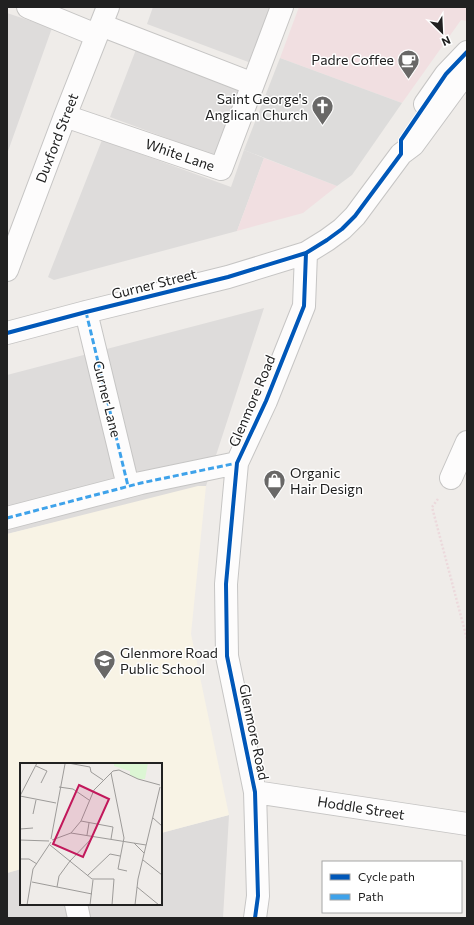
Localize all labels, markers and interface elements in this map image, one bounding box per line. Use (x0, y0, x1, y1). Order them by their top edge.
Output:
north arrow (422, 12, 462, 52)
text: N (440, 34, 453, 49)
cafe icon: Padre Coffee (396, 47, 422, 80)
place label: Padre Coffee (311, 51, 394, 68)
street label: Duxford Street (32, 90, 82, 185)
place label: Saint George's Anglican Church (205, 90, 308, 123)
church icon: Saint George's Anglican Church (310, 94, 336, 127)
street label: White Lane (143, 135, 217, 174)
street label: Gurner Street (110, 265, 198, 302)
street label: Glenmore Road (225, 352, 278, 449)
street label: Gurner Lane (90, 359, 125, 439)
place label: Organic Hair Design (290, 464, 363, 497)
shop icon: Organic Hair Design (261, 468, 287, 501)
place label: Glenmore Road Public School (120, 644, 218, 677)
school or university icon: Glenmore Road Public School (91, 648, 117, 681)
street label: Glenmore Road (236, 682, 273, 782)
inset map (20, 763, 162, 905)
street label: Hoddle Street (316, 792, 406, 823)
legend (322, 861, 462, 913)
text: Cycle path (358, 869, 415, 883)
text: Path (358, 889, 384, 903)

